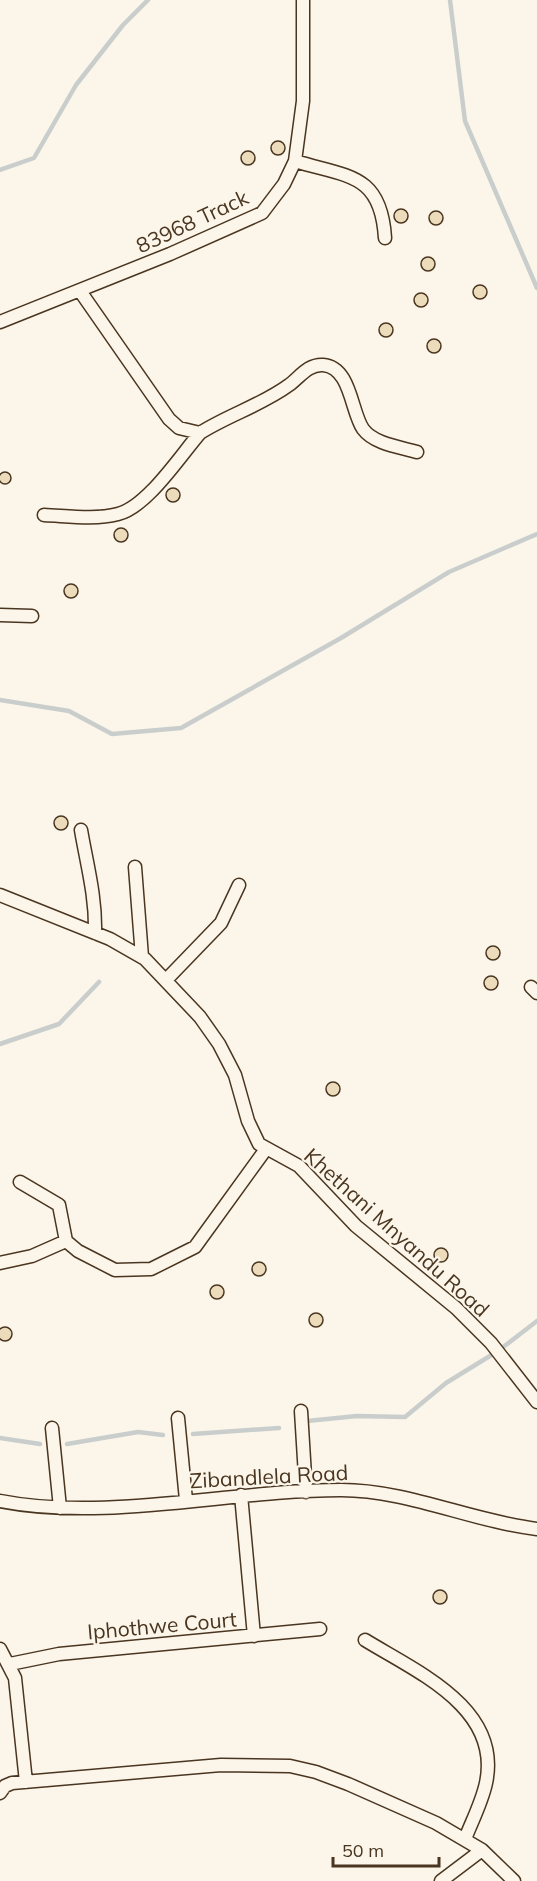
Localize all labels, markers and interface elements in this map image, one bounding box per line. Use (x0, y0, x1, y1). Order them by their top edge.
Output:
street label: 83968 Track (132, 184, 252, 258)
street label: Khethani Mnyandu Road (299, 1142, 495, 1322)
street label: Zibandlela Road (189, 1459, 349, 1493)
street label: Iphothwe Court (86, 1606, 238, 1644)
scale bar (333, 1830, 440, 1868)
text: 50 m (342, 1839, 384, 1862)

